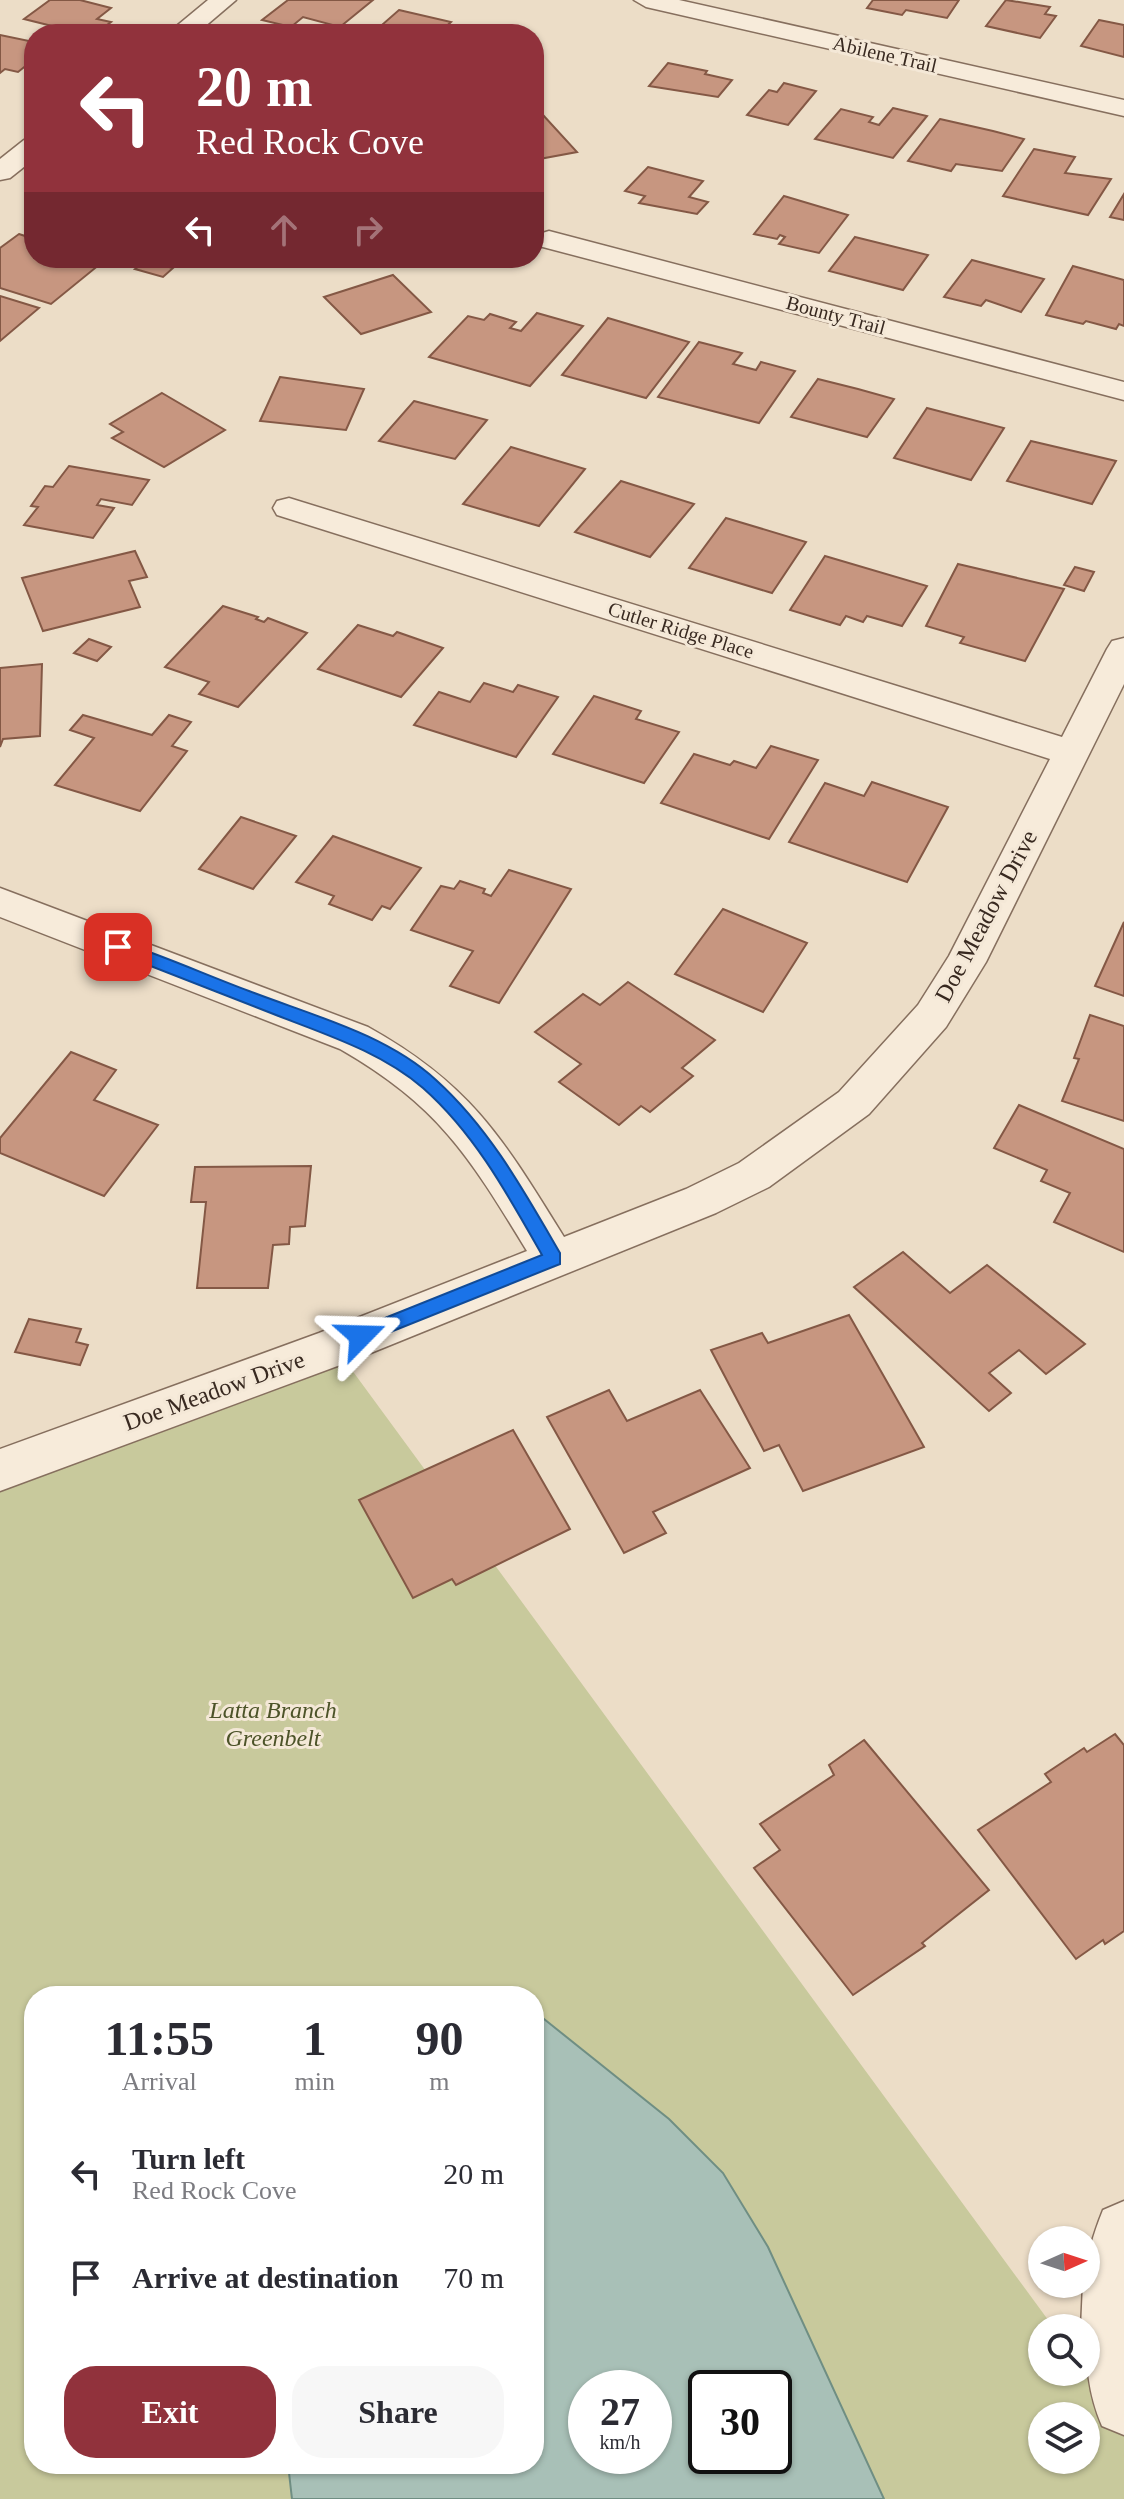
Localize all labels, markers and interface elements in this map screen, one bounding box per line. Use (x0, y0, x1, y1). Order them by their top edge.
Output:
street label: Abilene Trail (831, 31, 940, 77)
icon: left (64, 56, 168, 160)
text: 20 m (196, 56, 313, 118)
text: Red Rock Cove (196, 122, 424, 162)
icon: left (178, 208, 222, 252)
icon: ahead (262, 208, 306, 252)
icon: right (346, 208, 390, 252)
street label: Bounty Trail (784, 291, 888, 340)
street label: Cutler Ridge Place (605, 597, 757, 664)
street label: Doe Meadow Drive (930, 826, 1042, 1006)
pin (84, 913, 152, 981)
icon: arrive (96, 925, 140, 969)
position arrow (319, 1294, 403, 1378)
street label: Doe Meadow Drive (120, 1346, 308, 1436)
park label: Latta Branch Greenbelt (208, 1697, 337, 1751)
text: 11:55 (105, 2012, 214, 2065)
text: 1 (303, 2012, 327, 2065)
text: 90 (415, 2012, 463, 2065)
text: Arrival (122, 2067, 197, 2096)
text: min (294, 2067, 335, 2096)
text: m (429, 2067, 450, 2096)
text: Turn left (132, 2142, 245, 2175)
icon: left (64, 2152, 108, 2196)
text: 20 m (443, 2157, 504, 2190)
text: Red Rock Cove (132, 2176, 297, 2205)
north arrow (1028, 2226, 1100, 2298)
map controls (1028, 2226, 1100, 2474)
icon: arrive (64, 2256, 108, 2300)
text: Arrive at destination (132, 2261, 399, 2294)
text: 70 m (443, 2261, 504, 2294)
button: search (1028, 2314, 1100, 2386)
button: Exit (64, 2366, 276, 2458)
button: Share (292, 2366, 504, 2458)
speed limit sign: 30 (688, 2370, 792, 2474)
text: 27 (600, 2389, 640, 2434)
button: layers (1028, 2402, 1100, 2474)
text: km/h (599, 2431, 641, 2453)

